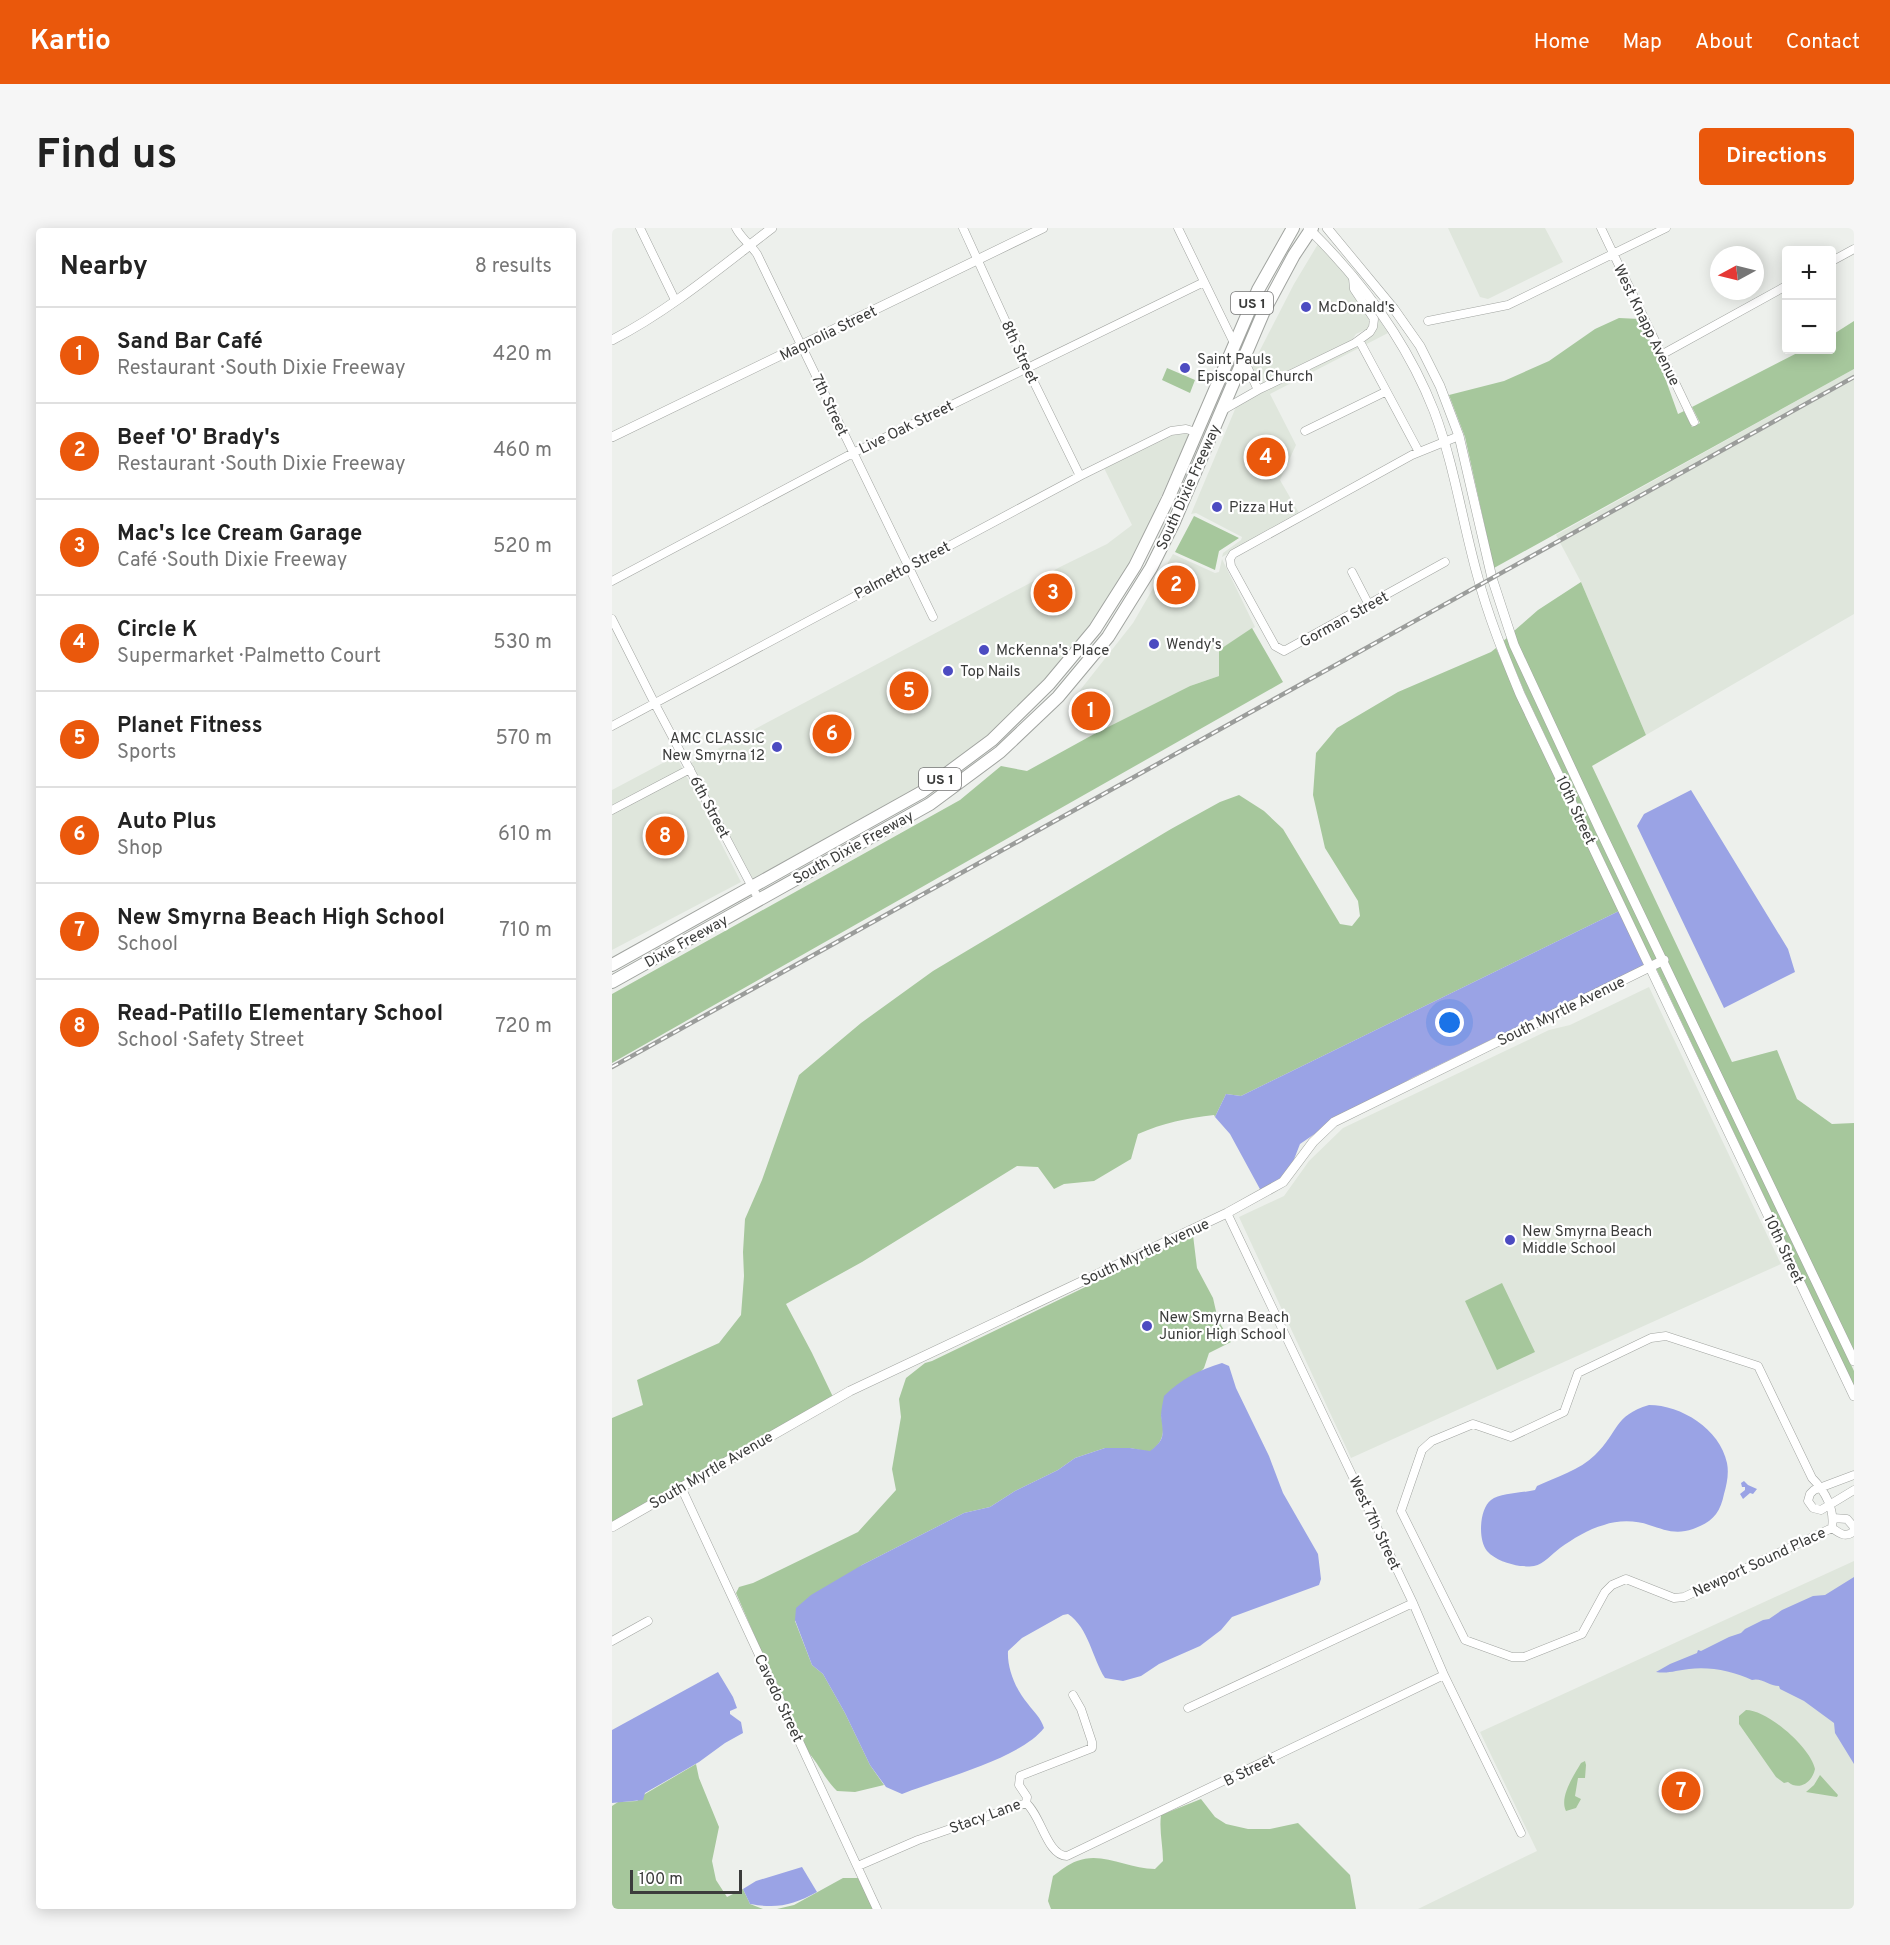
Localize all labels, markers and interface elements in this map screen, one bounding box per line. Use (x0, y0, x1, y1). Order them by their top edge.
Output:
text: Kartio (30, 24, 111, 60)
text: Home (1534, 29, 1590, 56)
text: Map (1623, 29, 1662, 56)
text: About (1695, 29, 1753, 56)
text: Contact (1786, 29, 1860, 56)
button: Directions (1699, 128, 1854, 185)
text: Find us (36, 130, 177, 183)
north arrow (1710, 246, 1764, 300)
map controls (1782, 246, 1836, 354)
button: + (1782, 246, 1836, 300)
text: Nearby (60, 251, 148, 284)
text: 8 results (475, 254, 552, 280)
street label: West Knapp Avenue (1608, 262, 1683, 389)
road number: US 1 (1231, 292, 1273, 314)
place label: McDonald's (1318, 299, 1395, 318)
marker: McDonald's (1299, 300, 1313, 314)
button: − (1782, 300, 1836, 354)
street label: Magnolia Street (777, 303, 880, 366)
street label: 8th Street (996, 318, 1042, 387)
text: Sand Bar Café (117, 329, 263, 356)
text: 1 (76, 342, 84, 368)
text: 420 m (493, 342, 552, 368)
place label: Saint Pauls Episcopal Church (1197, 351, 1313, 387)
text: Restaurant · South Dixie Freeway (117, 356, 406, 382)
marker: Saint Pauls Episcopal Church (1178, 361, 1192, 375)
street label: 7th Street (806, 372, 851, 440)
street label: Live Oak Street (856, 397, 957, 459)
street label: South Dixie Freeway (1153, 422, 1226, 553)
text: Beef 'O' Brady's (117, 425, 280, 452)
pin: 4 (1246, 434, 1286, 480)
text: 2 (73, 438, 86, 464)
text: 460 m (493, 438, 552, 464)
text: Restaurant · South Dixie Freeway (117, 452, 406, 478)
place label: Pizza Hut (1229, 499, 1293, 518)
marker: Pizza Hut (1210, 500, 1224, 514)
text: Mac's Ice Cream Garage (117, 521, 362, 548)
text: 3 (74, 534, 86, 560)
text: 520 m (493, 534, 552, 560)
street label: Palmetto Street (851, 538, 954, 605)
text: Café · South Dixie Freeway (117, 548, 347, 574)
pin: 2 (1156, 562, 1196, 608)
pin: 3 (1034, 570, 1072, 616)
street label: Gorman Street (1297, 588, 1392, 653)
text: Circle K (117, 617, 198, 644)
text: 4 (73, 630, 86, 656)
text: 530 m (493, 630, 552, 656)
place label: Wendy's (1166, 636, 1222, 655)
marker: Wendy's (1147, 637, 1161, 651)
place label: McKenna's Place (996, 642, 1109, 661)
marker: McKenna's Place (977, 643, 991, 657)
text: Supermarket · Palmetto Court (117, 644, 381, 670)
place label: Top Nails (960, 663, 1021, 682)
marker: Top Nails (941, 664, 955, 678)
pin: 5 (890, 668, 928, 714)
pin: 1 (1072, 688, 1110, 734)
pin: 6 (812, 712, 852, 756)
text: Planet Fitness (117, 713, 263, 740)
text: 5 (73, 726, 86, 752)
text: 570 m (495, 726, 552, 752)
place label: AMC CLASSIC New Smyrna 12 (662, 730, 765, 766)
text: Sports (117, 740, 177, 766)
marker: AMC CLASSIC New Smyrna 12 (770, 740, 784, 754)
road number: US 1 (919, 768, 961, 790)
street label: 6th Street (684, 773, 733, 842)
street label: 10th Street (1550, 773, 1599, 848)
street label: South Dixie Freeway (790, 807, 918, 889)
text: Auto Plus (117, 809, 217, 836)
pin: 8 (646, 814, 684, 858)
text: 6 (73, 822, 86, 848)
text: 610 m (498, 822, 552, 848)
text: Shop (117, 836, 163, 862)
text: New Smyrna Beach High School (117, 905, 445, 932)
street label: Dixie Freeway (642, 912, 732, 973)
text: 7 (74, 918, 85, 944)
text: 710 m (499, 918, 552, 944)
text: School (117, 932, 178, 958)
street label: South Myrtle Avenue (1495, 973, 1629, 1051)
text: Read-Patillo Elementary School (117, 1001, 443, 1028)
your location (1435, 1008, 1464, 1037)
text: 8 (73, 1014, 86, 1040)
text: 720 m (495, 1014, 552, 1040)
text: School · Safety Street (117, 1028, 304, 1054)
street label: 10th Street (1758, 1212, 1807, 1287)
street label: South Myrtle Avenue (1078, 1215, 1213, 1291)
place label: New Smyrna Beach Middle School (1522, 1223, 1652, 1259)
marker: New Smyrna Beach Middle School (1503, 1233, 1517, 1247)
place label: New Smyrna Beach Junior High School (1159, 1309, 1289, 1345)
marker: New Smyrna Beach Junior High School (1140, 1319, 1154, 1333)
street label: South Myrtle Avenue (647, 1428, 777, 1514)
street label: West 7th Street (1344, 1474, 1404, 1574)
street label: Newport Sound Place (1690, 1524, 1829, 1603)
street label: Cavedo Street (749, 1652, 806, 1746)
street label: B Street (1221, 1751, 1278, 1792)
pin: 7 (1662, 1768, 1700, 1814)
street label: Stacy Lane (947, 1796, 1024, 1839)
scale bar (630, 1867, 742, 1894)
text: 100 m (639, 1870, 683, 1890)

